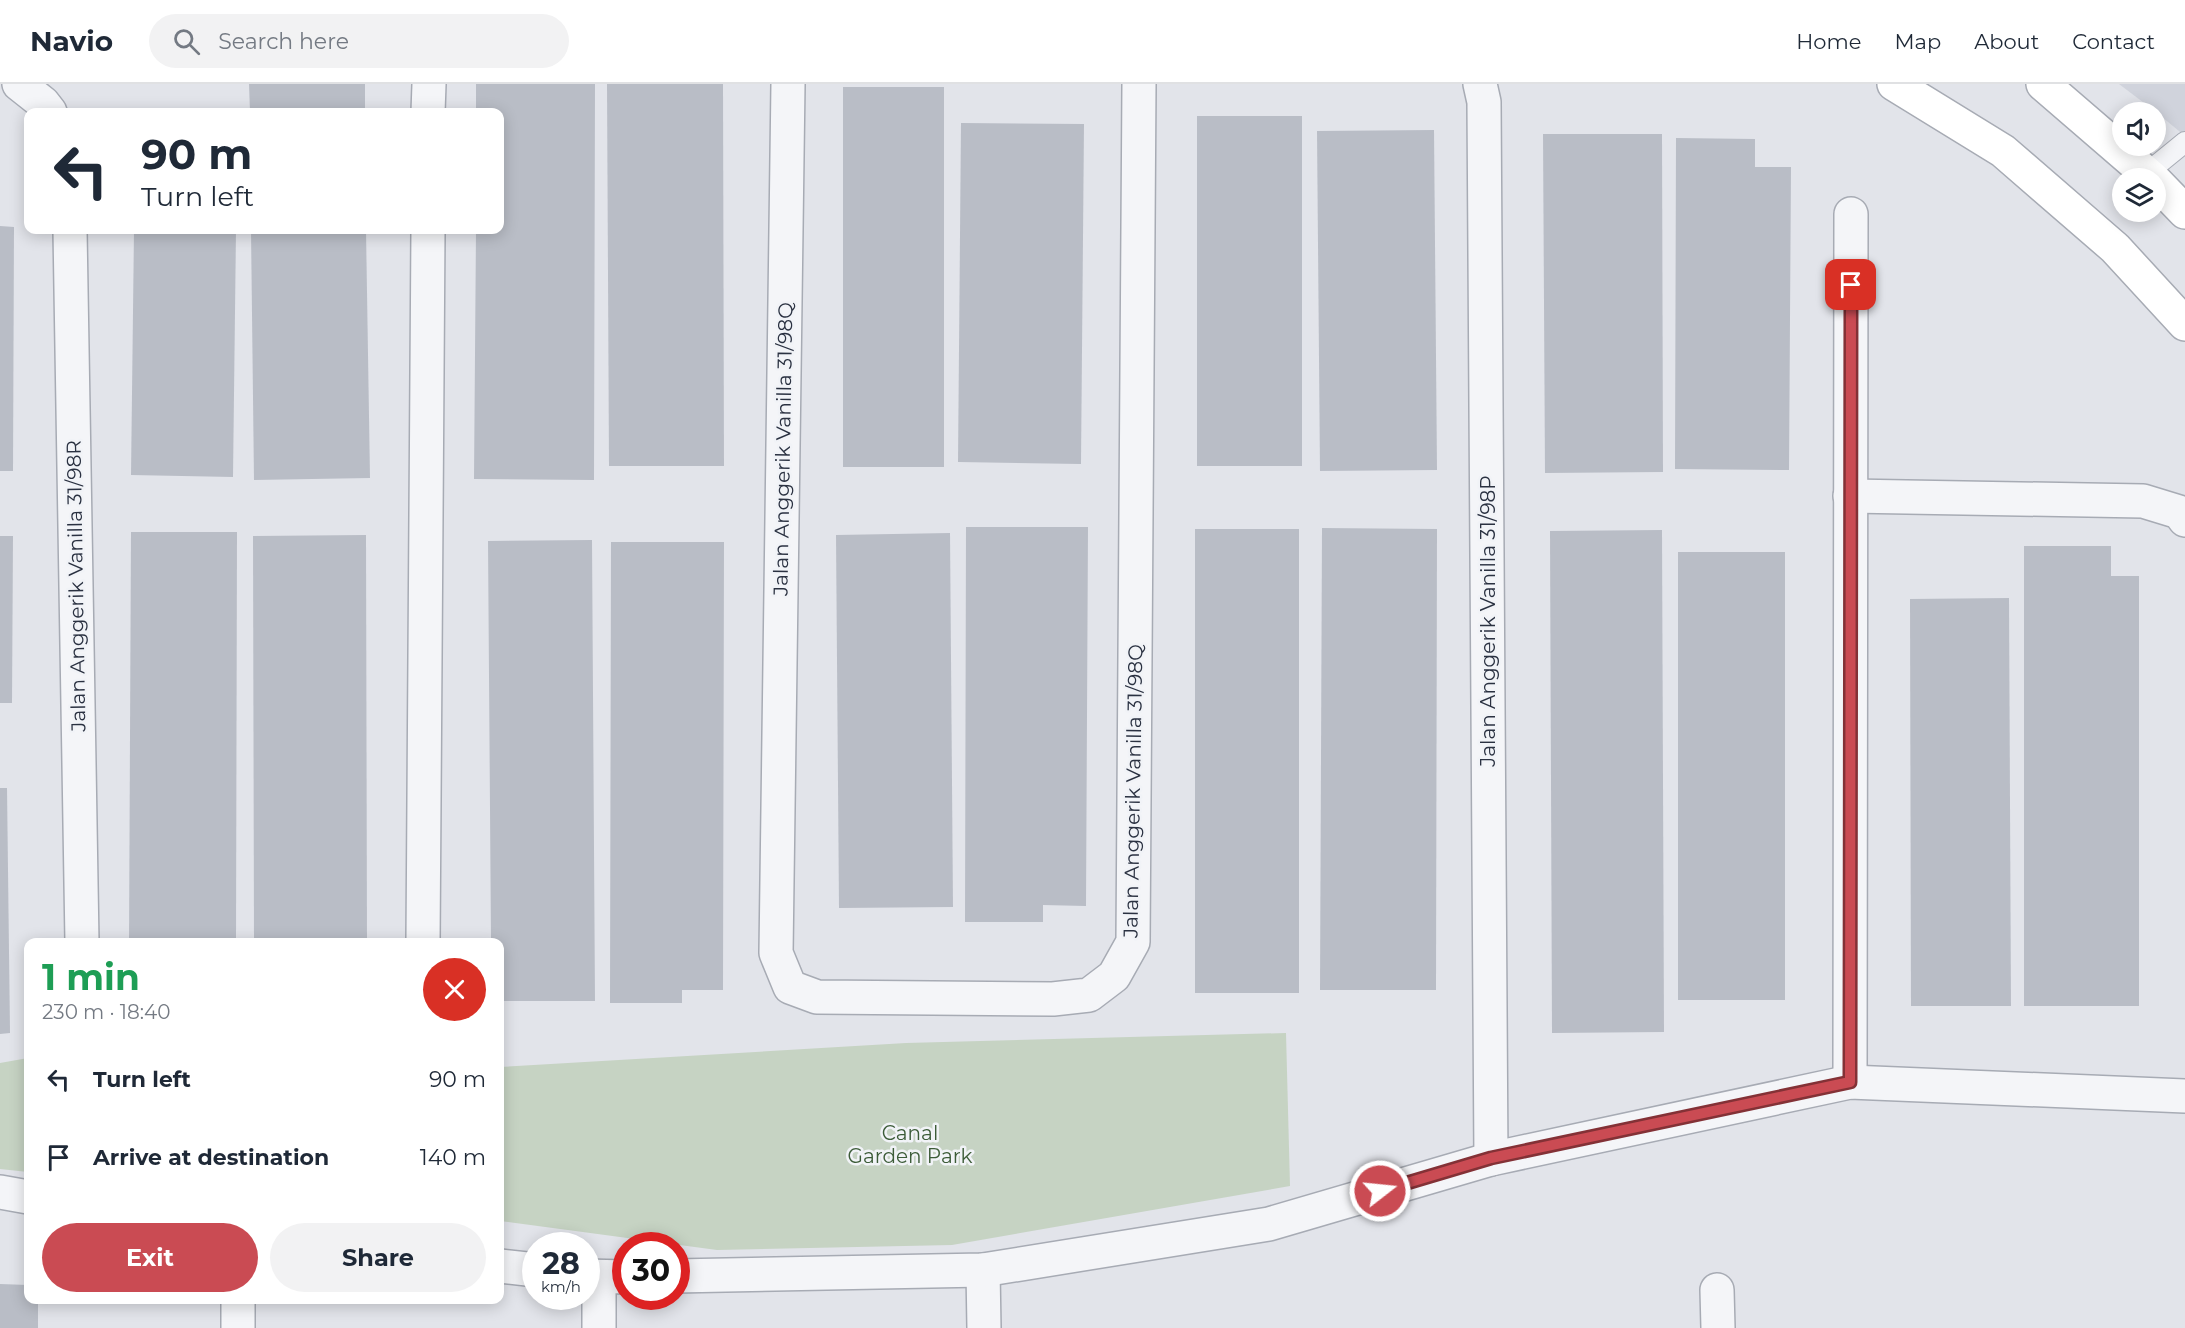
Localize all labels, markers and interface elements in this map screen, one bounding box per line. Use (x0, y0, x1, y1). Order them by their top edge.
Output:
search box (149, 14, 569, 68)
text: Navio (30, 24, 113, 58)
icon: search (170, 25, 203, 58)
text: Search here (218, 28, 349, 55)
text: Home (1796, 29, 1861, 54)
text: Map (1894, 29, 1941, 54)
text: About (1974, 29, 2039, 54)
text: Contact (2072, 29, 2155, 54)
map controls (2112, 102, 2166, 222)
button: sound (2112, 102, 2166, 156)
text: 90 m (141, 128, 252, 180)
icon: left (42, 132, 120, 210)
button: layers (2112, 168, 2166, 222)
text: Turn left (141, 180, 254, 213)
pin (1825, 259, 1876, 310)
icon: arrive (1834, 268, 1867, 301)
street label: Jalan Anggerik Vanilla 31/98Q (768, 302, 798, 597)
street label: Jalan Anggerik Vanilla 31/98R (61, 440, 91, 733)
street label: Jalan Anggerik Vanilla 31/98P (1476, 475, 1500, 768)
street label: Jalan Anggerik Vanilla 31/98Q (1118, 644, 1148, 939)
text: 1 min (42, 955, 140, 999)
button: close (423, 958, 486, 1021)
text: 230 m · 18:40 (42, 1000, 171, 1024)
icon: left (42, 1063, 75, 1096)
text: Turn left (93, 1066, 191, 1093)
text: 90 m (429, 1066, 486, 1093)
park label: Canal Garden Park (847, 1121, 973, 1168)
icon: arrive (42, 1141, 75, 1174)
text: Arrive at destination (93, 1144, 329, 1171)
text: 140 m (420, 1144, 486, 1171)
position arrow (1348, 1159, 1412, 1223)
button: Exit (42, 1223, 258, 1292)
button: Share (270, 1223, 486, 1292)
speed limit sign: 30 (612, 1232, 690, 1310)
text: 28 (542, 1245, 580, 1282)
text: km/h (541, 1277, 581, 1296)

